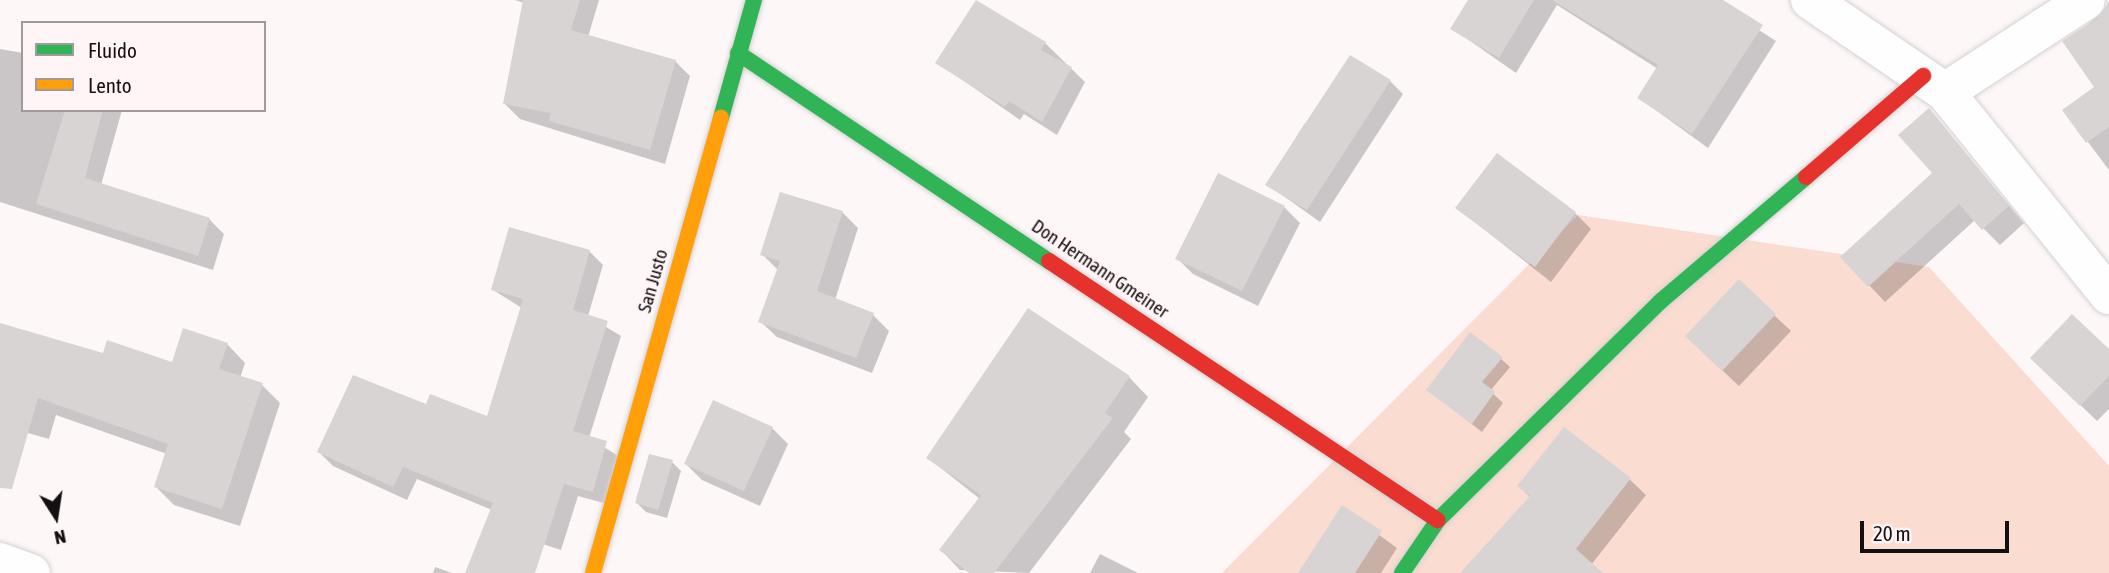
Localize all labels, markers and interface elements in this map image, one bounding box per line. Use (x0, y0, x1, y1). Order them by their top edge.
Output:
legend (21, 21, 266, 112)
text: Fluido (88, 38, 137, 62)
text: Lento (88, 73, 132, 97)
street label: Don Hermann Gmeiner (1027, 215, 1173, 323)
street label: San Justo (633, 247, 673, 315)
north arrow (21, 482, 91, 552)
scale bar (1864, 506, 2013, 550)
text: 20 m (1873, 521, 1911, 545)
text: N (53, 526, 68, 549)

